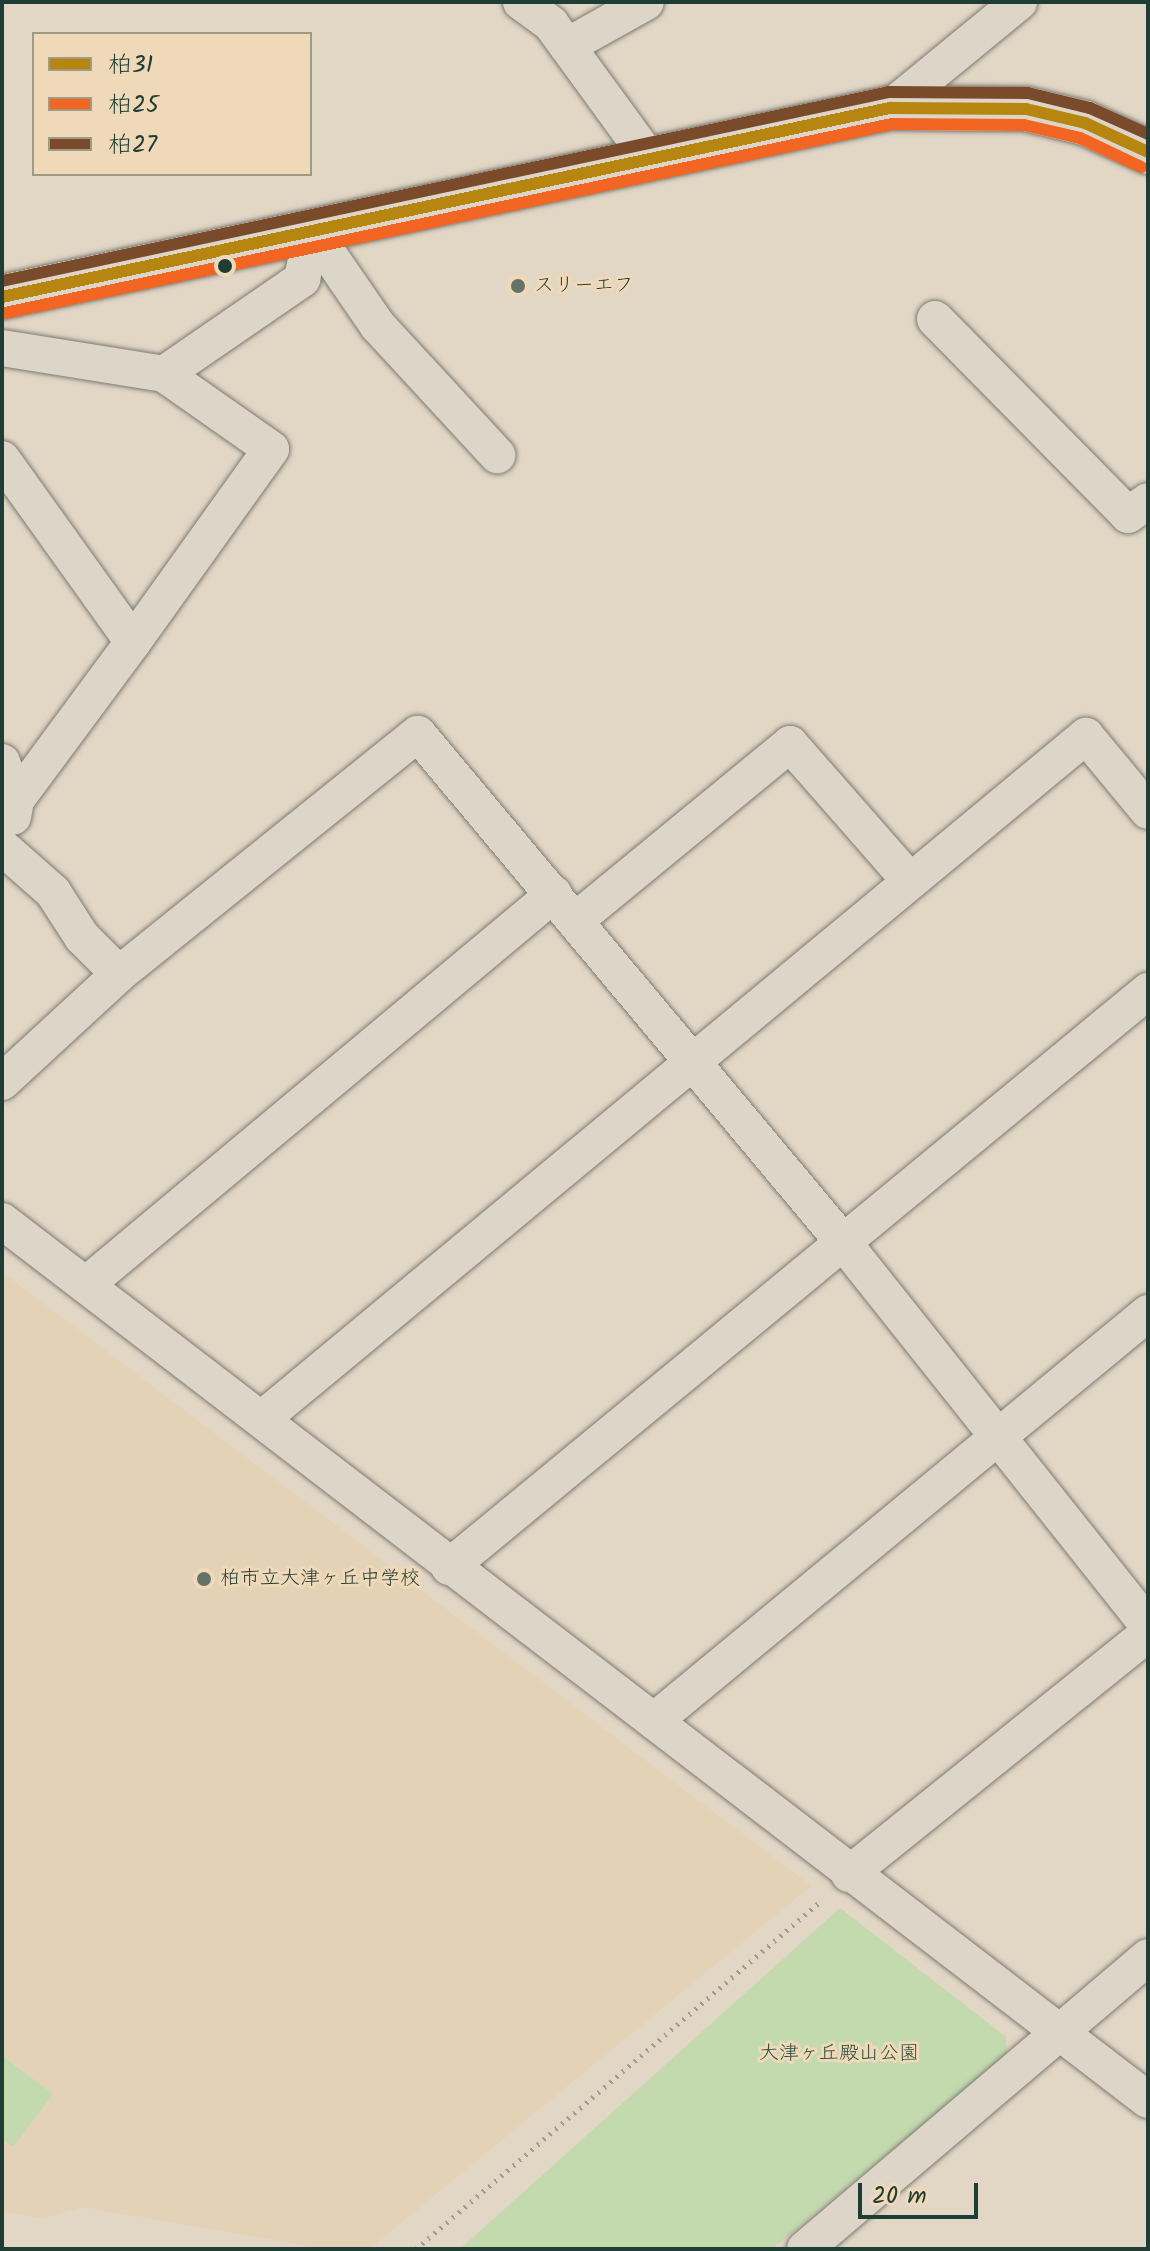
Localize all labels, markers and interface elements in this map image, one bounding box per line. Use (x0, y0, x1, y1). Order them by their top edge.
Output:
legend (32, 32, 312, 176)
text: 柏31 (108, 46, 153, 85)
text: 柏25 (108, 86, 159, 125)
text: 柏27 (108, 126, 157, 165)
unlabelled marker (217, 258, 233, 274)
place label: スリーエフ (534, 274, 634, 298)
marker: スリーエフ (509, 277, 527, 295)
place label: 柏市立大津ヶ丘中学校 (220, 1567, 420, 1591)
marker: 柏市立大津ヶ丘中学校 (195, 1570, 213, 1588)
park label: 大津ヶ丘殿山公園 (759, 2042, 919, 2066)
scale bar (862, 2167, 982, 2217)
text: 20 m (872, 2177, 927, 2216)

